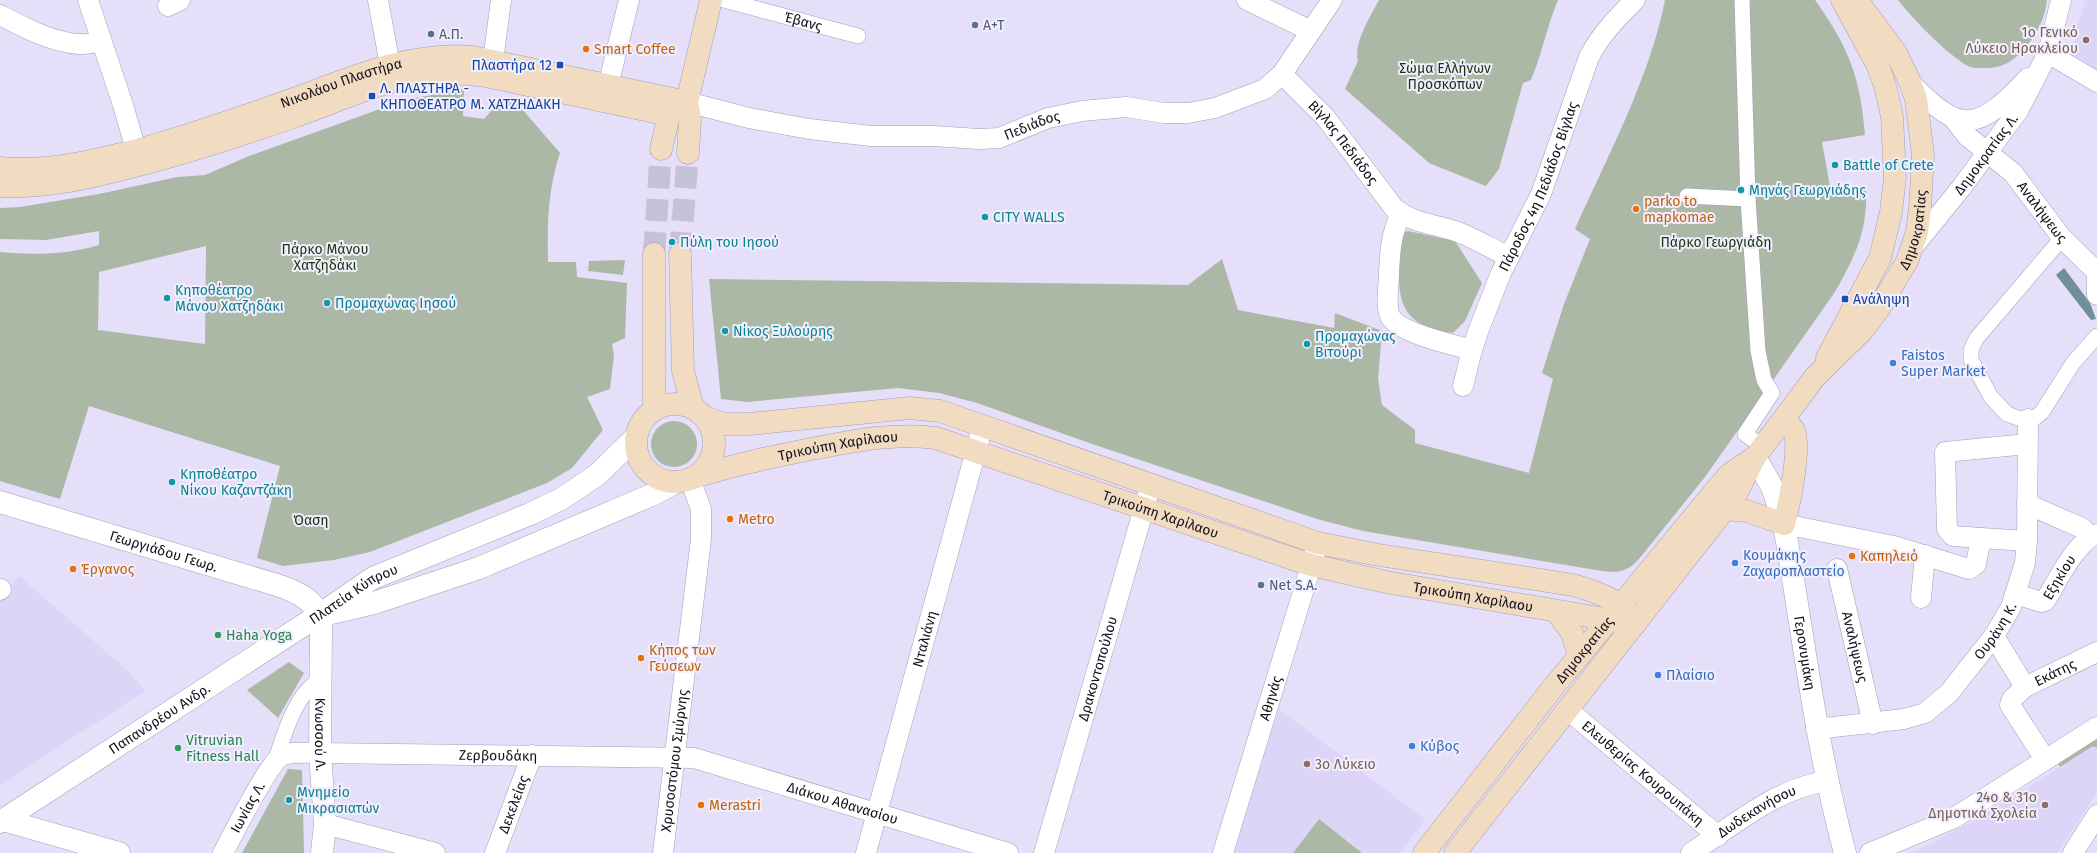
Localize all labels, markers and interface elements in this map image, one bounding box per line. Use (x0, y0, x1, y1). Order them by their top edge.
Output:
street label: Έβανς (782, 9, 824, 35)
place label: A+T (983, 17, 1005, 34)
marker: A+T (970, 20, 980, 30)
place label: 1ο Γενικό Λύκειο Ηρακλείου (1965, 24, 2078, 57)
place label: Α.Π. (439, 26, 463, 43)
marker: Α.Π. (426, 29, 436, 39)
marker: 1ο Γενικό Λύκειο Ηρακλείου (2081, 35, 2091, 45)
place label: Smart Coffee (594, 41, 676, 58)
marker: Smart Coffee (581, 44, 591, 54)
street label: Νικολάου Πλαστήρα (278, 55, 404, 112)
place label: Πλαστήρα 12 (472, 57, 552, 74)
marker: Πλαστήρα 12 (555, 60, 565, 70)
park label: Σώμα Ελλήνων Προσκόπων (1399, 60, 1491, 93)
place label: Λ. ΠΛΑΣΤΗΡΑ - ΚΗΠΟΘΕΑΤΡΟ Μ. ΧΑΤΖΗΔΑΚΗ (380, 80, 561, 113)
marker: Λ. ΠΛΑΣΤΗΡΑ - ΚΗΠΟΘΕΑΤΡΟ Μ. ΧΑΤΖΗΔΑΚΗ (367, 91, 377, 101)
street label: Βίγλας Πεδιάδος (1304, 97, 1382, 189)
street label: Πάροδος 4η Πεδιάδος Βίγλας (1495, 99, 1582, 274)
street label: Πεδιάδος (1002, 108, 1062, 144)
street label: Δημοκρατίας Λ. (1951, 111, 2022, 199)
place label: Battle of Crete (1843, 157, 1934, 174)
marker: Battle of Crete (1830, 160, 1840, 170)
street label: Αναλήψεως (2013, 178, 2070, 247)
place label: Μηνάς Γεωργιάδης (1749, 182, 1866, 199)
marker: Μηνάς Γεωργιάδης (1736, 185, 1746, 195)
street label: Δημοκρατίας (1896, 189, 1930, 273)
place label: parko to mapkomae (1644, 193, 1714, 226)
marker: parko to mapkomae (1631, 204, 1641, 214)
place label: CITY WALLS (993, 209, 1065, 226)
marker: CITY WALLS (980, 212, 990, 222)
place label: Πύλη του Ιησού (680, 234, 779, 251)
park label: Πάρκο Γεωργιάδη (1660, 234, 1772, 251)
marker: Πύλη του Ιησού (667, 237, 677, 247)
park label: Πάρκο Μάνου Χατζηδάκι (281, 241, 369, 274)
place label: Κηποθέατρο Μάνου Χατζηδάκι (175, 282, 284, 315)
place label: Ανάληψη (1853, 291, 1910, 308)
marker: Κηποθέατρο Μάνου Χατζηδάκι (162, 293, 172, 303)
marker: Ανάληψη (1840, 294, 1850, 304)
place label: Προμαχώνας Ιησού (335, 295, 456, 312)
marker: Προμαχώνας Ιησού (322, 298, 332, 308)
place label: Νίκος Ξυλούρης (733, 323, 833, 340)
marker: Νίκος Ξυλούρης (720, 326, 730, 336)
place label: Προμαχώνας Βιτούρι (1315, 328, 1396, 361)
marker: Προμαχώνας Βιτούρι (1302, 339, 1312, 349)
place label: Faistos Super Market (1901, 347, 1986, 380)
marker: Faistos Super Market (1888, 358, 1898, 368)
street label: Τρικούπη Χαρίλαου (777, 428, 898, 465)
place label: Κηποθέατρο Νίκου Καζαντζάκη (180, 466, 292, 499)
marker: Κηποθέατρο Νίκου Καζαντζάκη (167, 477, 177, 487)
street label: Τρικούπη Χαρίλαου (1100, 487, 1221, 542)
place label: Metro (738, 511, 775, 528)
park label: Όαση (293, 512, 329, 529)
marker: Metro (725, 514, 735, 524)
street label: Γεωργιάδου Γεωρ. (108, 527, 220, 576)
place label: Κουμάκης Ζαχαροπλαστείο (1743, 547, 1845, 580)
place label: Καπηλειό (1860, 548, 1918, 565)
marker: Καπηλειό (1847, 551, 1857, 561)
street label: Εξηκίου (2040, 552, 2080, 603)
marker: Κουμάκης Ζαχαροπλαστείο (1730, 558, 1740, 568)
place label: Έργανος (81, 561, 135, 578)
street label: Πλατεία Κύπρου (306, 561, 400, 628)
marker: Έργανος (68, 564, 78, 574)
place label: Net S.A. (1269, 577, 1317, 594)
street label: Τρικούπη Χαρίλαου (1412, 579, 1534, 616)
marker: Net S.A. (1256, 580, 1266, 590)
street label: Ουράνη Κ. (1971, 601, 2021, 663)
street label: Νταλιάνη (909, 609, 941, 669)
street label: Αναλήψεως (1838, 610, 1871, 685)
street label: Δημοκρατίας (1552, 613, 1617, 687)
street label: Δρακοντοπούλου (1075, 614, 1121, 723)
street label: Γερονυμάκη (1790, 614, 1819, 692)
place label: Haha Yoga (226, 627, 292, 644)
marker: Haha Yoga (213, 630, 223, 640)
place label: Κήπος των Γεύσεων (649, 642, 716, 675)
marker: Κήπος των Γεύσεων (636, 653, 646, 663)
street label: Εκάτης (2032, 655, 2079, 690)
place label: Πλαίσιο (1666, 667, 1715, 684)
marker: Πλαίσιο (1653, 670, 1663, 680)
street label: Αθηνάς (1256, 674, 1286, 723)
street label: Παπανδρέου Ανδρ. (106, 680, 214, 758)
street label: Χρυσοστόμου Σμύρνης (658, 688, 692, 833)
street label: Κνωσσού Λ. (311, 698, 329, 772)
street label: Ελευθερίας Κουρουπάκη (1578, 717, 1707, 830)
place label: Vitruvian Fitness Hall (186, 732, 259, 765)
place label: Κύβος (1420, 738, 1460, 755)
marker: Κύβος (1407, 741, 1417, 751)
marker: Vitruvian Fitness Hall (173, 743, 183, 753)
street label: Ζερβουδάκη (459, 747, 538, 765)
place label: 3ο Λύκειο (1315, 756, 1376, 773)
marker: 3ο Λύκειο (1302, 759, 1312, 769)
street label: Δεκελείας (495, 773, 533, 836)
street label: Ιωνίας Λ. (227, 779, 269, 836)
street label: Διάκου Αθανασίου (785, 779, 900, 828)
street label: Δωδεκανήσου (1714, 782, 1799, 842)
place label: Μνημείο Μικρασιατών (297, 784, 380, 817)
place label: 24ο & 31ο Δημοτικά Σχολεία (1928, 789, 2037, 822)
marker: Μνημείο Μικρασιατών (284, 795, 294, 805)
place label: Merastri (709, 797, 761, 814)
marker: Merastri (696, 800, 706, 810)
marker: 24ο & 31ο Δημοτικά Σχολεία (2040, 800, 2050, 810)

